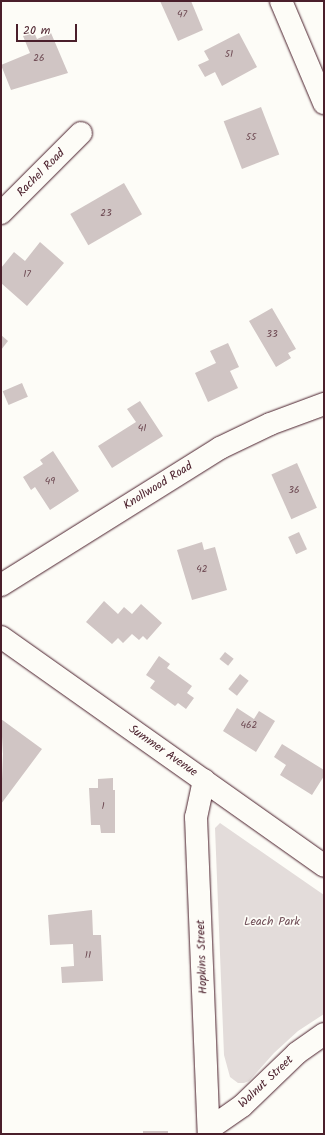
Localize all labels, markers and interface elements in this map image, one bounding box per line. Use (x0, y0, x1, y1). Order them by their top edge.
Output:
house number: 47 (177, 9, 187, 21)
scale bar (18, 16, 79, 42)
text: 20 m (23, 21, 50, 40)
house number: 51 (225, 49, 233, 61)
house number: 26 (33, 53, 45, 65)
house number: 55 (246, 132, 256, 144)
street label: Rachel Road (14, 146, 68, 200)
house number: 23 (100, 208, 112, 220)
house number: 17 (23, 269, 31, 281)
house number: 33 (266, 329, 278, 341)
house number: 41 (138, 423, 146, 435)
street label: Knollwood Road (121, 459, 195, 513)
house number: 49 (45, 476, 55, 488)
house number: 36 (288, 485, 300, 497)
house number: 42 (196, 564, 208, 576)
house number: 462 (241, 720, 257, 732)
street label: Summer Avenue (126, 722, 200, 780)
house number: 1 (101, 801, 105, 813)
park label: Leach Park (244, 915, 300, 929)
street label: Hopkins Street (194, 920, 210, 994)
house number: 11 (85, 950, 91, 962)
street label: Walnut Street (235, 1053, 297, 1111)

